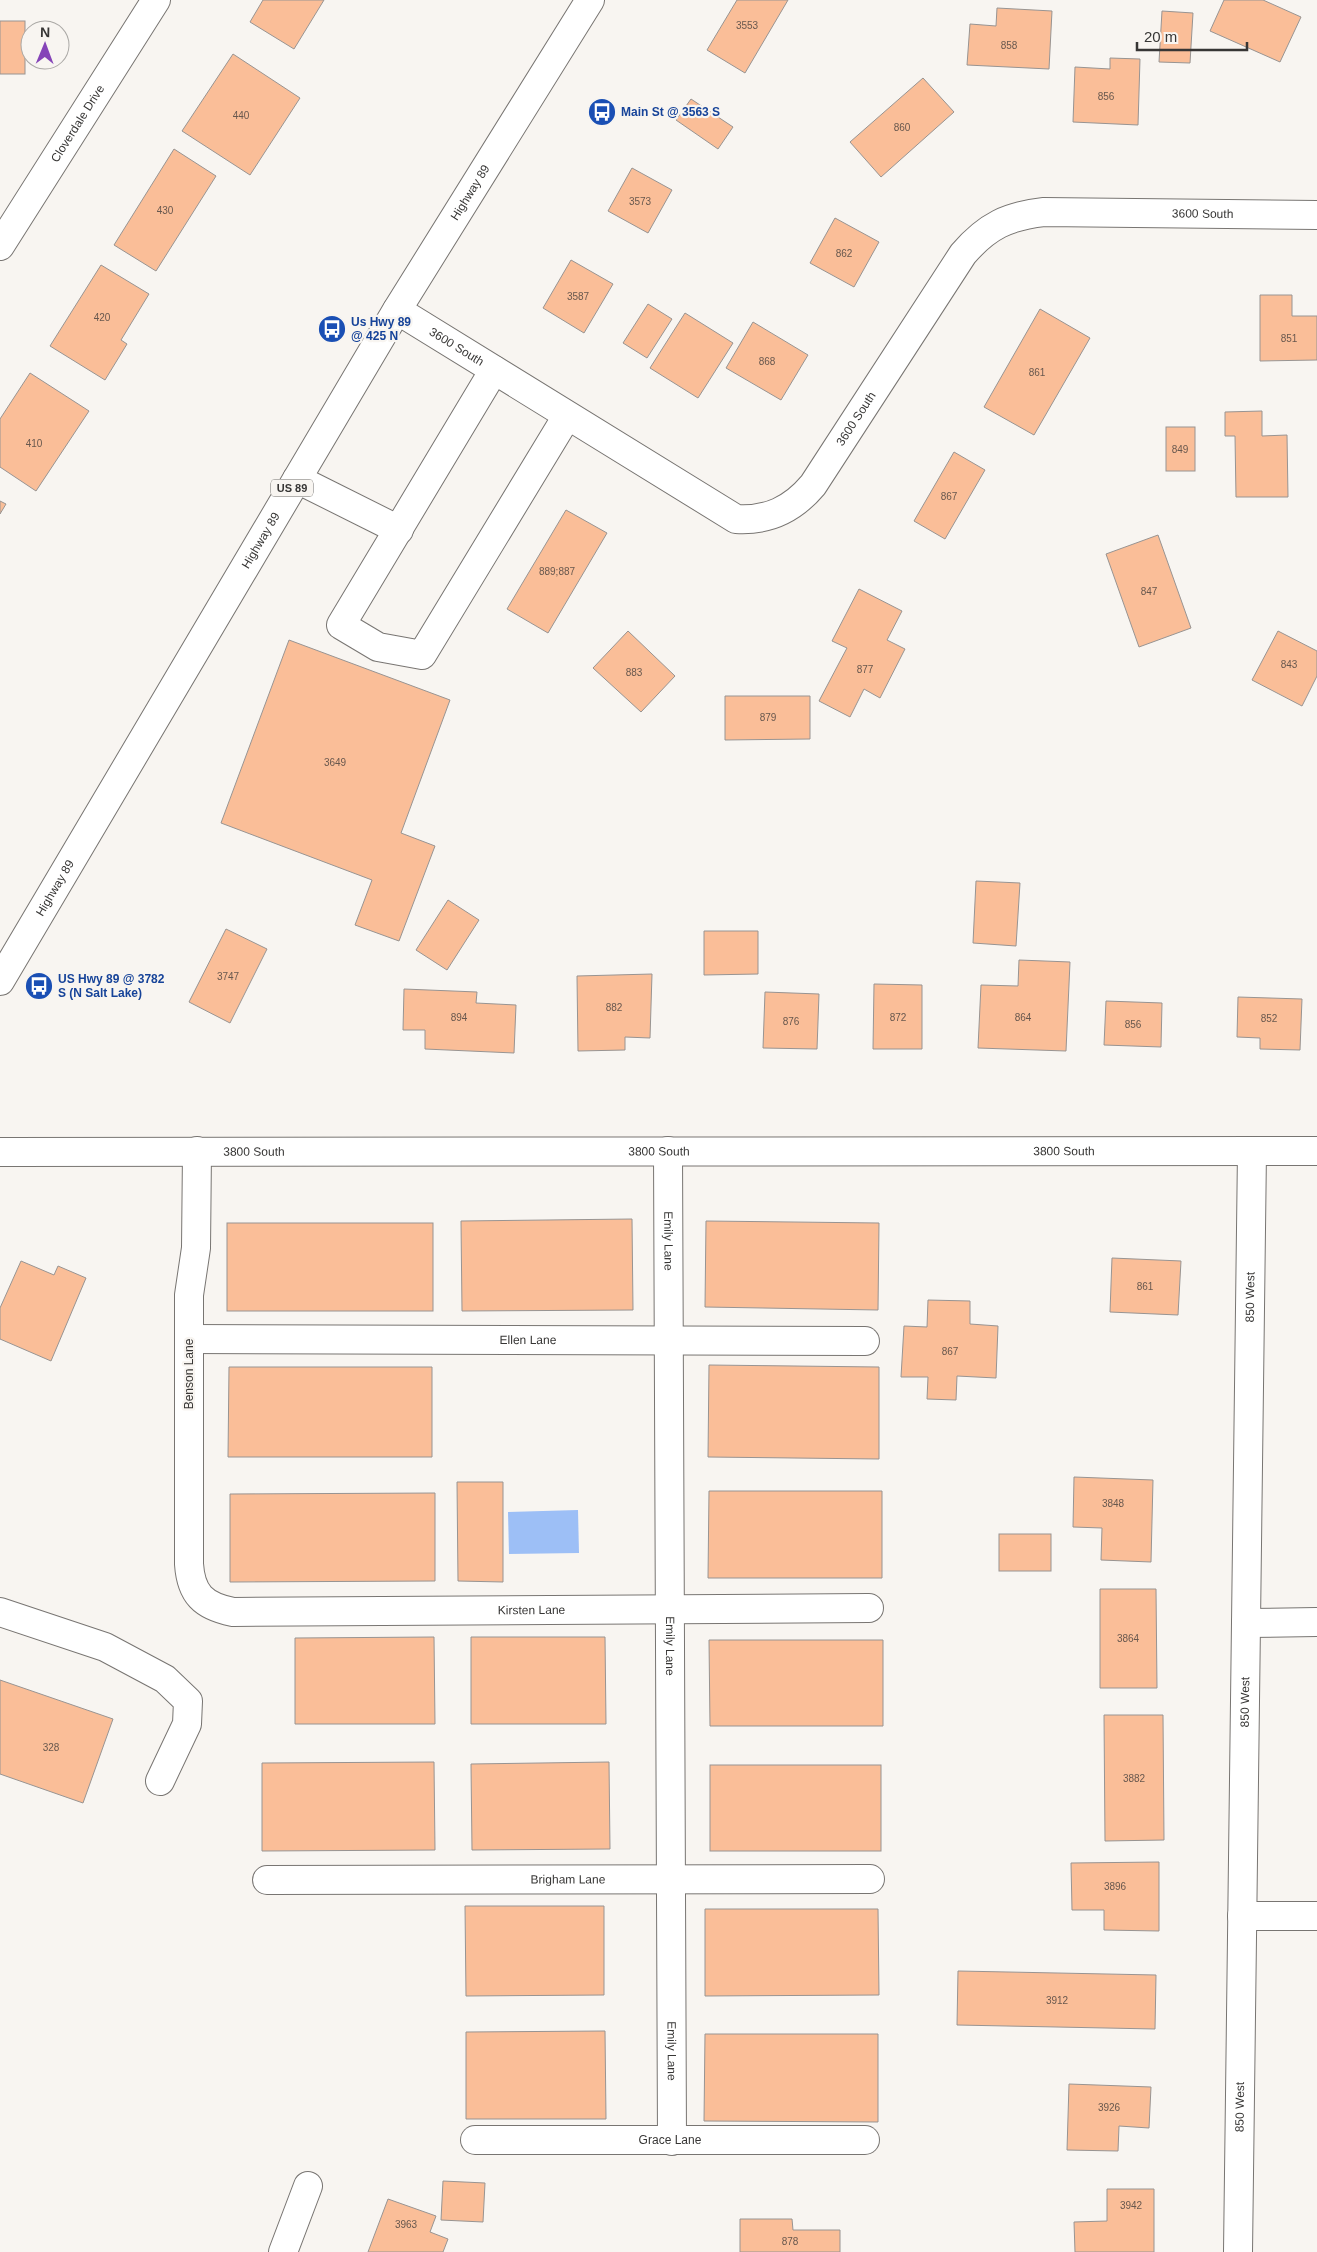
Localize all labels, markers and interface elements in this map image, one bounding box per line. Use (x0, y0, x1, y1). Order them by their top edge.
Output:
north arrow (20, 20, 70, 70)
house number: 3553 (736, 20, 759, 31)
scale bar (1137, 20, 1247, 52)
text: N (40, 24, 50, 40)
text: 20 m (1144, 28, 1177, 45)
house number: 858 (1001, 40, 1018, 51)
street label: Cloverdale Drive (48, 82, 108, 165)
house number: 856 (1098, 91, 1115, 102)
bus stop icon: Main St @ 3563 S (587, 97, 617, 127)
place label: Main St @ 3563 S (621, 105, 720, 119)
house number: 440 (233, 110, 250, 121)
house number: 860 (894, 122, 911, 133)
street label: Highway 89 (448, 162, 493, 223)
house number: 3573 (629, 196, 652, 207)
house number: 430 (157, 205, 174, 216)
street label: 3600 South (1172, 206, 1233, 221)
house number: 862 (836, 248, 853, 259)
house number: 3587 (567, 291, 590, 302)
house number: 420 (94, 312, 111, 323)
bus stop icon: Us Hwy 89 @ 425 N (317, 314, 347, 344)
place label: Us Hwy 89 @ 425 N (351, 315, 411, 343)
street label: 3600 South (427, 325, 486, 369)
house number: 851 (1281, 333, 1298, 344)
house number: 868 (759, 356, 776, 367)
house number: 861 (1029, 367, 1046, 378)
street label: 3600 South (833, 389, 879, 448)
house number: 410 (26, 438, 43, 449)
house number: 849 (1172, 444, 1189, 455)
road number: US 89 (271, 479, 313, 496)
house number: 867 (941, 491, 958, 502)
street label: Highway 89 (239, 509, 283, 571)
house number: 889;887 (539, 566, 576, 577)
house number: 847 (1141, 586, 1158, 597)
house number: 843 (1281, 659, 1298, 670)
house number: 877 (857, 664, 874, 675)
house number: 883 (626, 667, 643, 678)
house number: 879 (760, 712, 777, 723)
house number: 3649 (324, 757, 347, 768)
street label: Highway 89 (33, 857, 77, 919)
bus stop icon: US Hwy 89 @ 3782 S (N Salt Lake) (24, 971, 54, 1001)
house number: 3747 (217, 971, 240, 982)
place label: US Hwy 89 @ 3782 S (N Salt Lake) (58, 972, 165, 1000)
house number: 882 (606, 1002, 623, 1013)
house number: 894 (451, 1012, 468, 1023)
house number: 872 (890, 1012, 907, 1023)
house number: 864 (1015, 1012, 1032, 1023)
house number: 852 (1261, 1013, 1278, 1024)
house number: 876 (783, 1016, 800, 1027)
house number: 856 (1125, 1019, 1142, 1030)
street label: 3800 South (628, 1144, 690, 1159)
street label: 3800 South (1033, 1144, 1095, 1158)
street label: 3800 South (223, 1145, 285, 1159)
street label: Emily Lane (661, 1211, 675, 1271)
street label: 850 West (1243, 1271, 1257, 1322)
house number: 861 (1137, 1281, 1154, 1292)
street label: Ellen Lane (500, 1333, 557, 1347)
street label: Benson Lane (182, 1338, 196, 1409)
house number: 867 (942, 1346, 959, 1357)
house number: 3848 (1102, 1498, 1125, 1509)
street label: Kirsten Lane (498, 1603, 566, 1617)
street label: Emily Lane (663, 1616, 677, 1676)
house number: 3864 (1117, 1633, 1140, 1644)
street label: 850 West (1238, 1676, 1252, 1727)
house number: 328 (43, 1742, 60, 1753)
house number: 3882 (1123, 1773, 1146, 1784)
street label: Brigham Lane (531, 1872, 606, 1887)
house number: 3896 (1104, 1881, 1127, 1892)
house number: 3912 (1046, 1995, 1069, 2006)
street label: Emily Lane (665, 2021, 679, 2081)
street label: 850 West (1233, 2081, 1247, 2132)
house number: 3926 (1098, 2102, 1121, 2113)
street label: Grace Lane (639, 2133, 702, 2147)
house number: 3942 (1120, 2200, 1143, 2211)
house number: 3963 (395, 2219, 418, 2230)
house number: 878 (782, 2236, 799, 2247)

